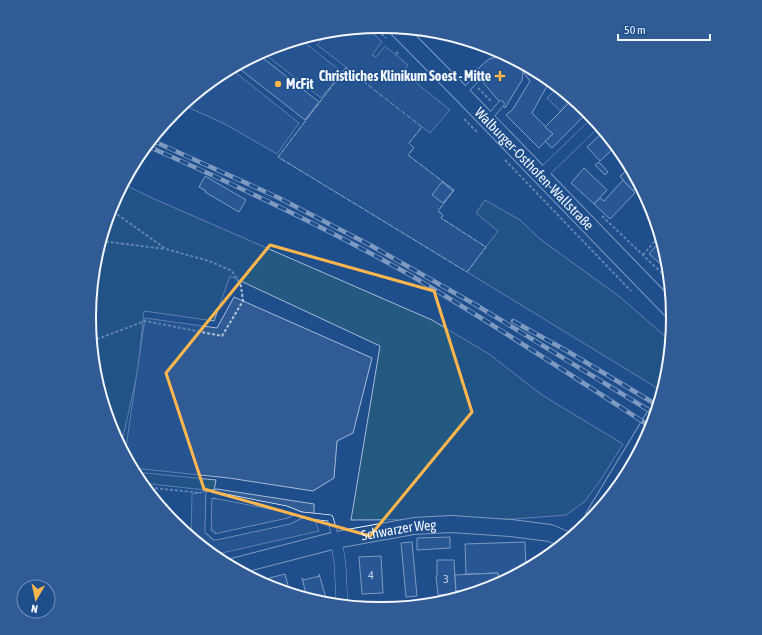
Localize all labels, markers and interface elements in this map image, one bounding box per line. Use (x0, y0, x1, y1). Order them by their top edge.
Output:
scale bar (618, 16, 710, 42)
text: 50 m (624, 23, 646, 37)
place label: Christliches Klinikum Soest - Mitte (319, 68, 491, 84)
marker: Christliches Klinikum Soest - Mitte (494, 70, 506, 82)
place label: McFit (286, 76, 313, 92)
marker: McFit (273, 79, 283, 89)
street label: Walburger-Osthofen-Wallstraße (472, 104, 597, 233)
street label: Schwarzer Weg (360, 517, 437, 543)
house number: 4 (368, 568, 374, 582)
house number: 3 (443, 572, 449, 586)
north arrow (16, 579, 56, 619)
text: N (30, 602, 39, 615)

